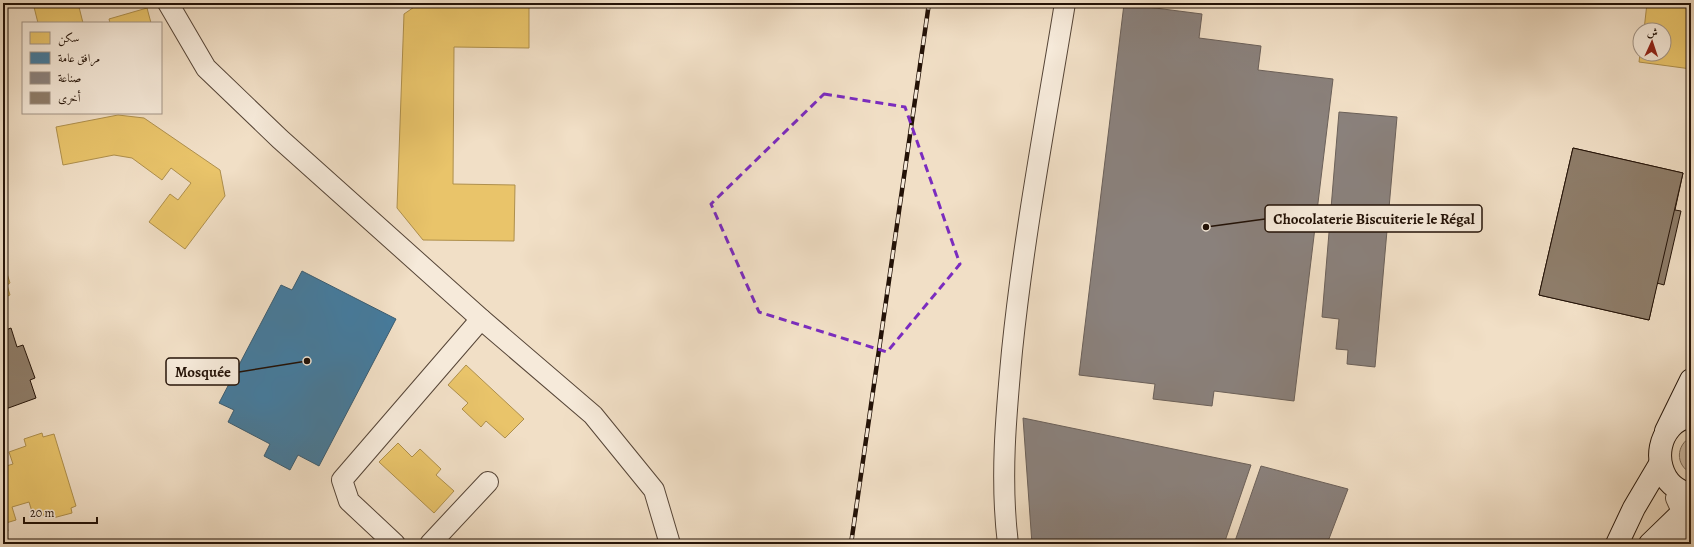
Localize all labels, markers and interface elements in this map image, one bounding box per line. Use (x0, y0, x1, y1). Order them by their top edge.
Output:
legend (22, 22, 162, 114)
north arrow (1632, 22, 1672, 62)
text: ش (1647, 25, 1658, 40)
text: سكن (58, 30, 79, 47)
text: مرافق عامة (58, 50, 100, 67)
text: صناعة (58, 70, 81, 86)
text: أخرى (58, 90, 81, 106)
callout: Chocolaterie Biscuiterie le Régal (1265, 205, 1482, 232)
text: Chocolaterie Biscuiterie le Régal (1273, 209, 1475, 229)
callout: Mosquée (166, 358, 239, 385)
text: Mosquée (175, 362, 231, 382)
scale bar (24, 499, 97, 525)
text: 20 m (30, 505, 54, 521)

